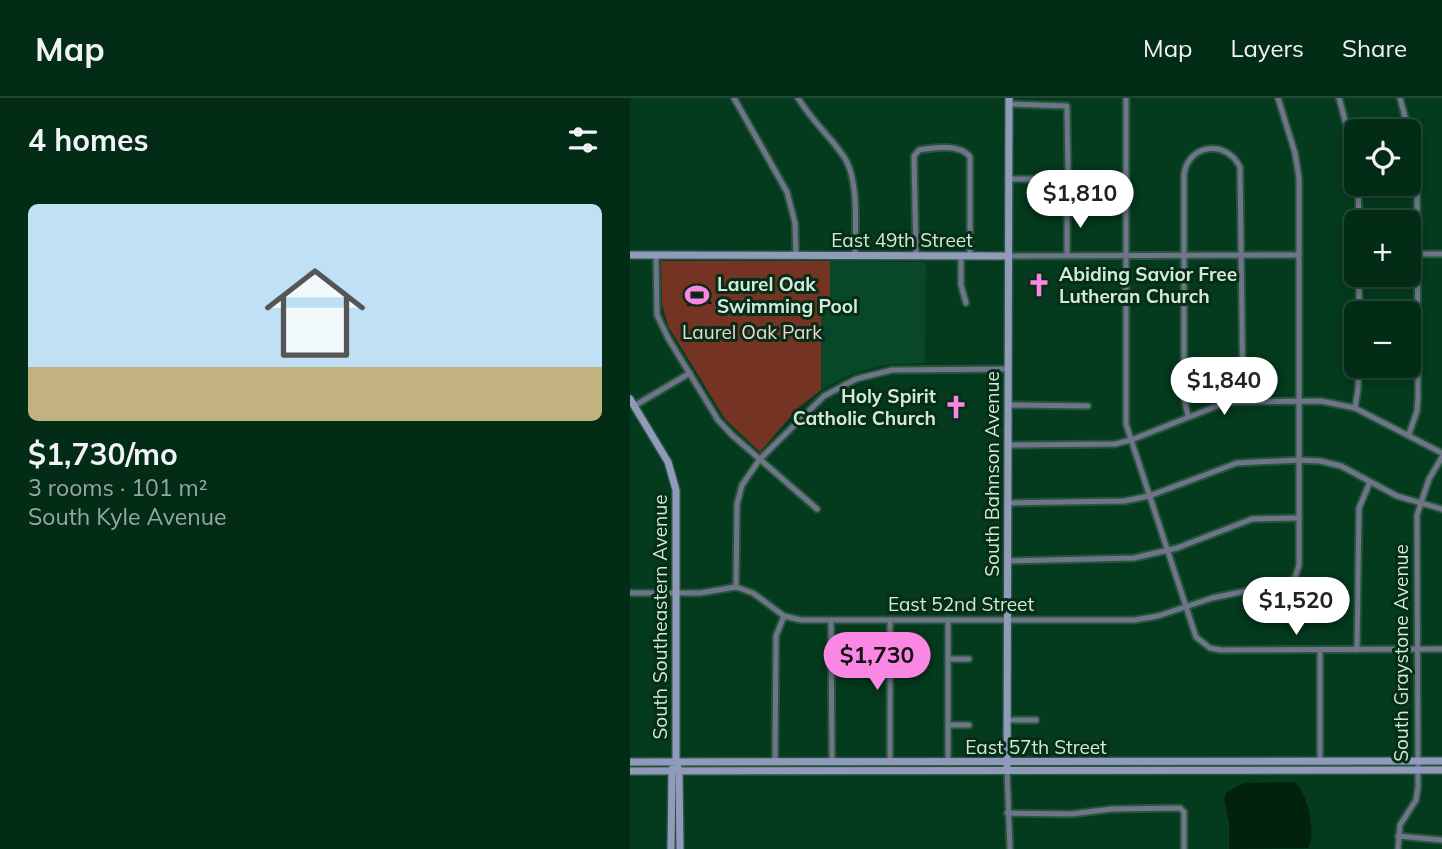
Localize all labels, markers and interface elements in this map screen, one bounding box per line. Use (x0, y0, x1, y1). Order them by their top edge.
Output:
text: Map (35, 28, 105, 69)
text: Map (1143, 33, 1192, 63)
text: Layers (1230, 33, 1304, 63)
text: Share (1342, 33, 1407, 63)
map controls (1344, 119, 1421, 378)
button: locate (1344, 119, 1421, 196)
text: 4 homes (28, 121, 149, 159)
icon: filters (564, 121, 602, 159)
pin: $1,810 (1023, 170, 1137, 230)
text: $1,810 (1043, 178, 1117, 207)
button: + (1344, 210, 1421, 287)
street label: East 49th Street (831, 228, 973, 252)
icon: home (252, 250, 378, 376)
place label: Abiding Savior Free Lutheran Church (1059, 262, 1237, 308)
church icon: Abiding Savior Free Lutheran Church (1025, 271, 1053, 299)
place label: Laurel Oak Swimming Pool (717, 272, 858, 318)
sports icon: Laurel Oak Swimming Pool (683, 281, 711, 309)
button: − (1344, 301, 1421, 378)
park label: Laurel Oak Park (682, 320, 822, 344)
pin: $1,840 (1167, 358, 1281, 417)
text: $1,840 (1187, 365, 1261, 394)
street label: South Bahnson Avenue (980, 371, 1004, 577)
place label: Holy Spirit Catholic Church (793, 384, 936, 430)
church icon: Holy Spirit Catholic Church (942, 393, 970, 421)
text: $1,730/mo (28, 435, 178, 473)
text: 3 rooms · 101 m² (28, 473, 208, 502)
street label: South Southeastern Avenue (648, 495, 672, 739)
text: South Kyle Avenue (28, 502, 227, 531)
street label: South Graystone Avenue (1389, 544, 1413, 762)
pin: $1,520 (1239, 578, 1353, 637)
text: $1,520 (1259, 585, 1333, 614)
street label: East 52nd Street (888, 592, 1034, 616)
pin: $1,730 (820, 632, 934, 692)
text: $1,730 (840, 640, 914, 669)
street label: East 57th Street (965, 735, 1107, 759)

